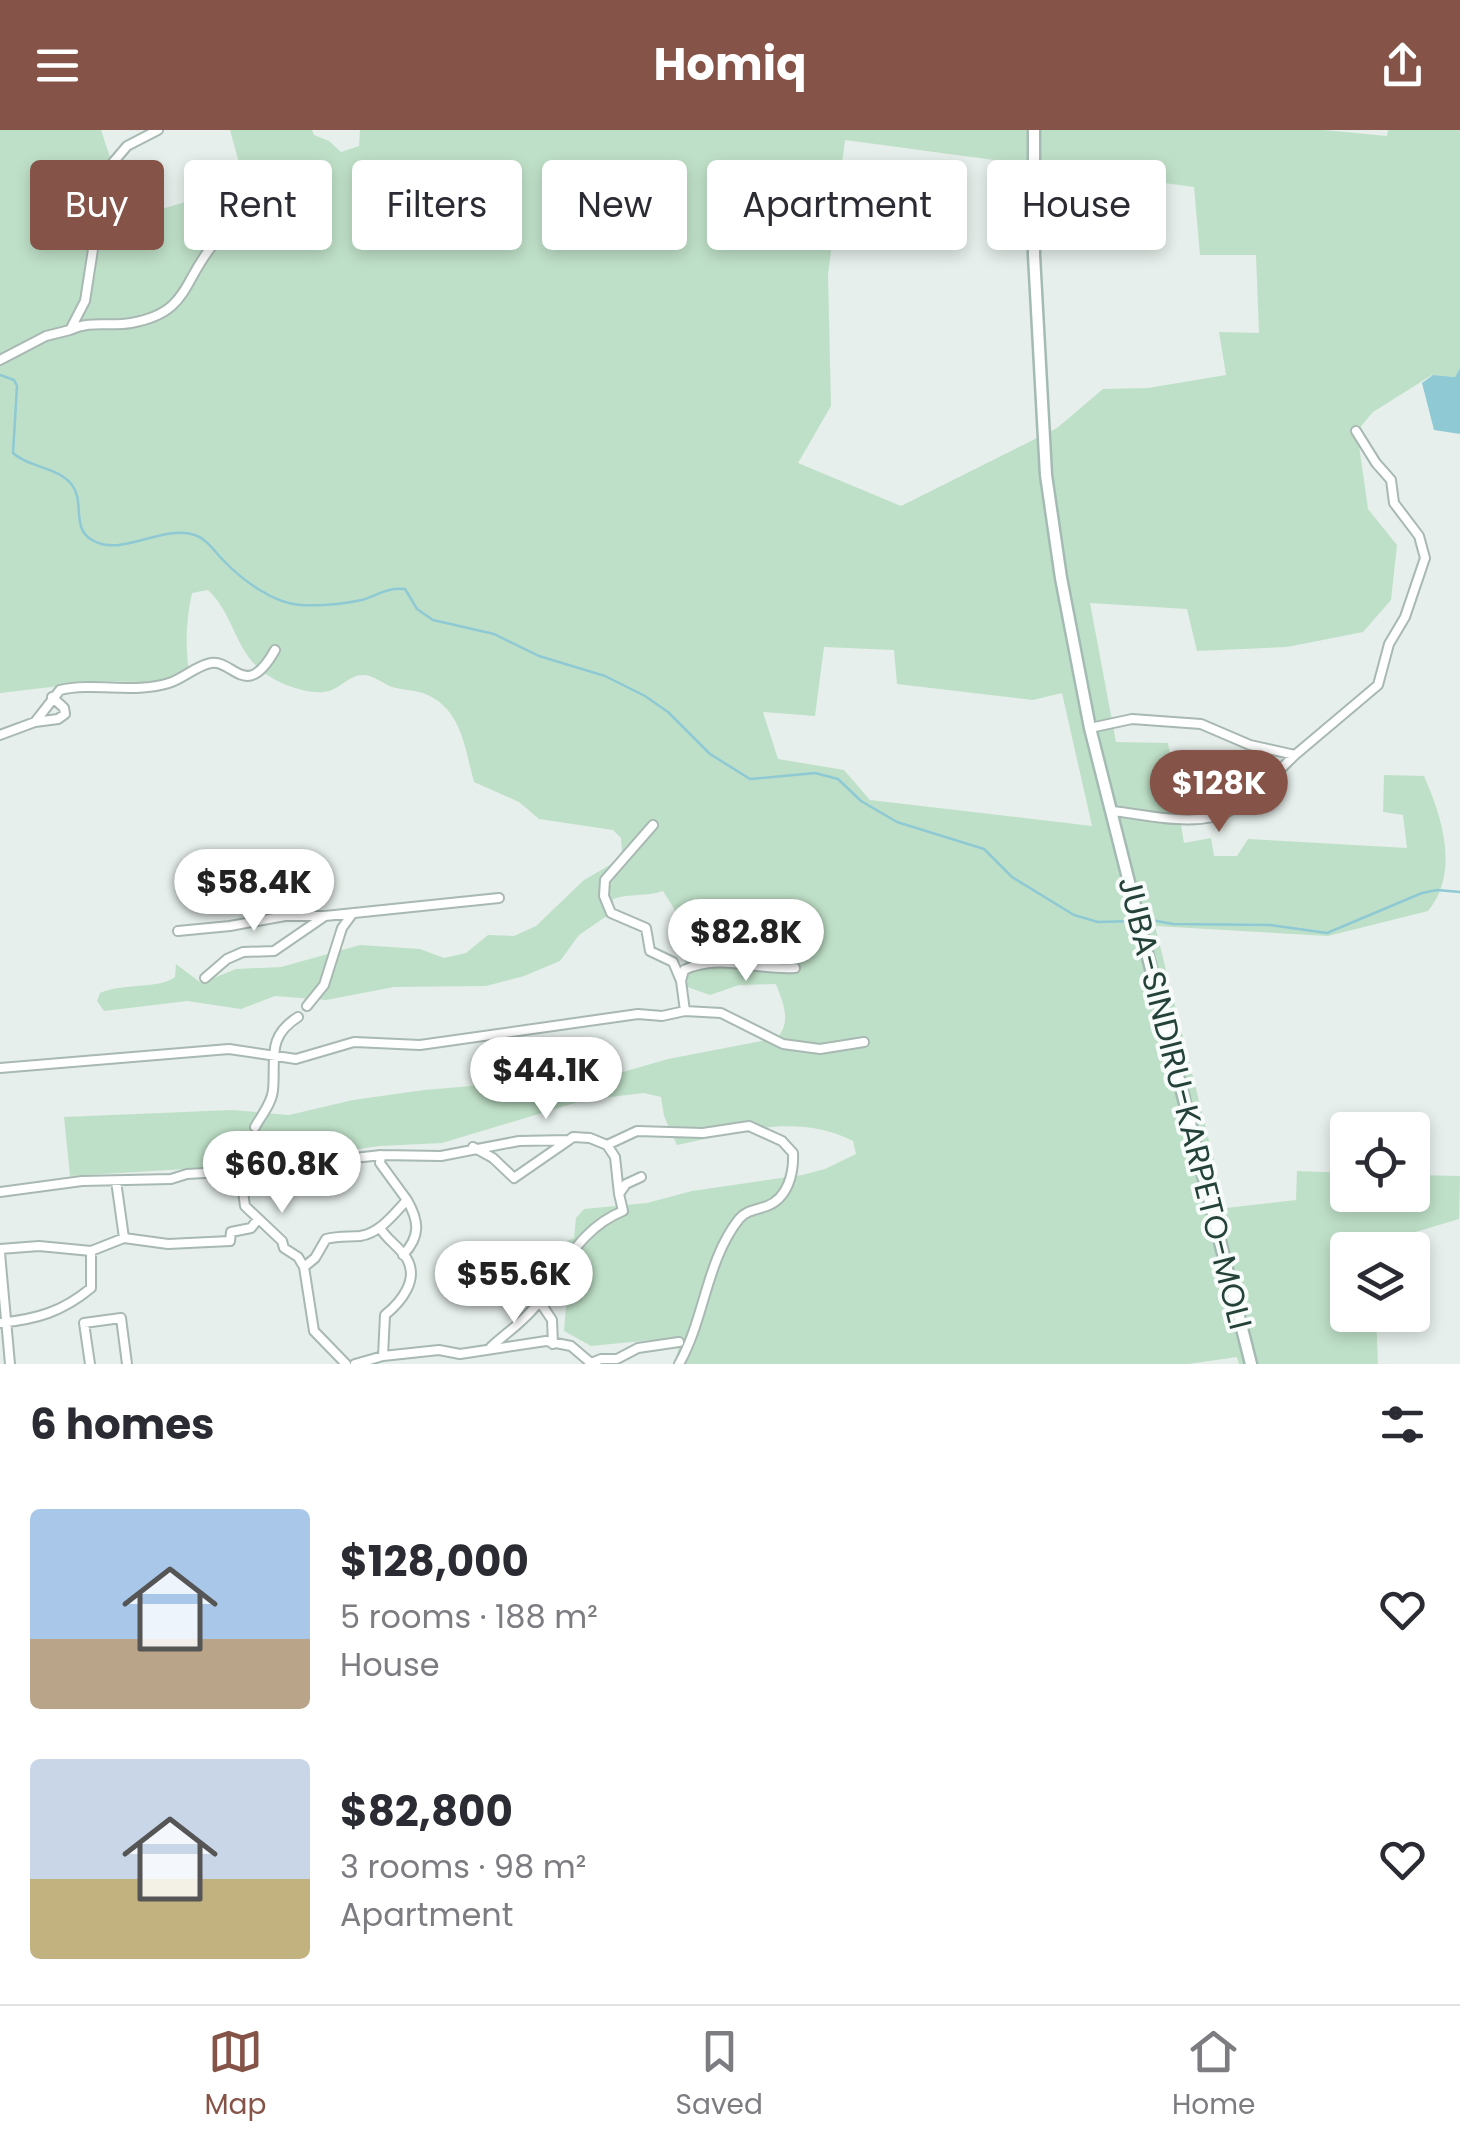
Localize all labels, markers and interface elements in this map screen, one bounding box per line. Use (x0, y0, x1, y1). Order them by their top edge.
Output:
text: Homiq (653, 33, 807, 96)
icon: menu (30, 38, 85, 93)
icon: share (1375, 38, 1430, 93)
chip: Buy (30, 160, 164, 250)
chip: Rent (184, 160, 332, 250)
chip: Filters (352, 160, 522, 250)
chip: New (542, 160, 687, 250)
chip: Apartment (707, 160, 967, 250)
chip: House (987, 160, 1166, 250)
pin: $128K (1149, 750, 1289, 835)
text: $128K (1172, 760, 1266, 805)
pin: $58.4K (173, 849, 335, 934)
text: $58.4K (196, 859, 312, 904)
street label: JUBA-SINDIRU-KARPETO-MOLI (1107, 872, 1264, 1334)
pin: $82.8K (665, 899, 827, 984)
text: $82.8K (690, 909, 802, 954)
pin: $44.1K (465, 1037, 627, 1122)
text: $44.1K (492, 1047, 600, 1092)
map controls (1330, 1112, 1430, 1332)
button: locate (1330, 1112, 1430, 1212)
pin: $60.8K (201, 1131, 363, 1216)
text: $60.8K (225, 1141, 339, 1186)
button: layers (1330, 1232, 1430, 1332)
pin: $55.6K (433, 1241, 595, 1326)
text: $55.6K (457, 1251, 571, 1296)
text: 6 homes (30, 1395, 215, 1454)
icon: filters (1375, 1397, 1430, 1452)
text: $128,000 (340, 1532, 529, 1591)
icon: home (110, 1549, 230, 1669)
icon: heart (1375, 1582, 1430, 1637)
text: 5 rooms · 188 m² (340, 1594, 598, 1639)
text: House (340, 1642, 440, 1687)
text: $82,800 (340, 1782, 513, 1841)
icon: home (110, 1799, 230, 1919)
icon: heart (1375, 1832, 1430, 1887)
text: 3 rooms · 98 m² (340, 1844, 586, 1889)
text: Apartment (340, 1892, 513, 1937)
tab: Map (205, 2024, 266, 2126)
tab: Saved (676, 2024, 763, 2126)
tab: Home (1172, 2024, 1255, 2126)

